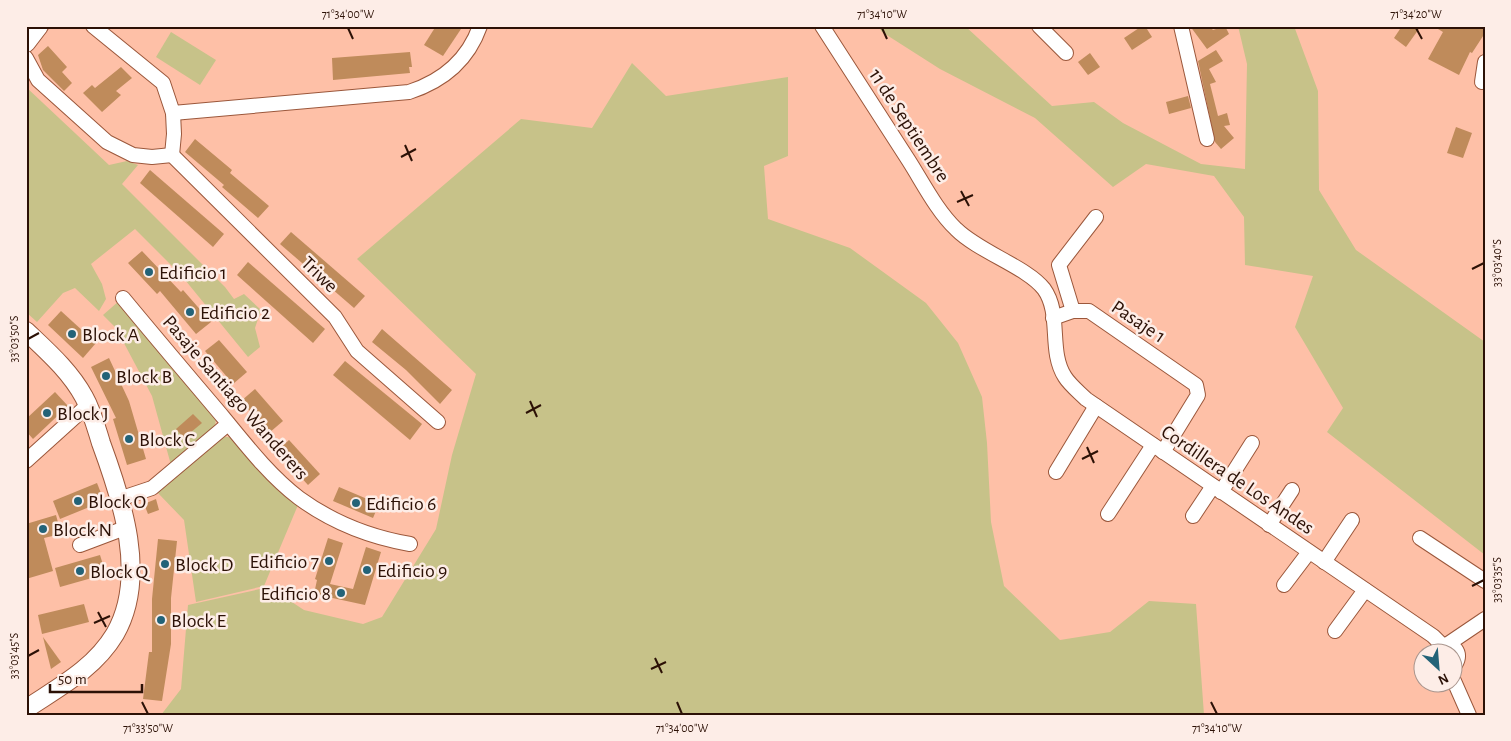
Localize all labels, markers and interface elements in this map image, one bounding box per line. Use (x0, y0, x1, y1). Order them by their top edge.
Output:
text: 71°34'00"W (322, 8, 374, 20)
text: 71°34'10"W (857, 8, 907, 20)
text: 71°34'20"W (1390, 8, 1442, 20)
street label: 11 de Septiembre (865, 65, 953, 186)
text: 33°03'40"S (1491, 239, 1503, 287)
street label: Triwe (297, 253, 341, 297)
place label: Edificio 1 (159, 263, 227, 283)
marker: Edificio 1 (143, 266, 155, 278)
street label: Pasaje 1 (1108, 297, 1169, 347)
place label: Edificio 2 (200, 303, 270, 323)
marker: Edificio 2 (184, 306, 196, 318)
street label: Pasaje Santiago Wanderers (159, 312, 312, 484)
text: 33°03'50"S (8, 315, 20, 363)
place label: Block A (82, 325, 140, 345)
marker: Block A (66, 328, 78, 340)
place label: Block B (116, 367, 172, 387)
marker: Block B (100, 370, 112, 382)
place label: Block J (57, 404, 109, 424)
marker: Block J (41, 407, 53, 419)
street label: Cordillera de Los Andes (1158, 421, 1317, 538)
place label: Block C (139, 430, 195, 450)
marker: Block C (123, 433, 135, 445)
place label: Block O (88, 492, 146, 512)
place label: Edificio 6 (366, 494, 436, 514)
marker: Block O (72, 495, 84, 507)
marker: Edificio 6 (350, 497, 362, 509)
place label: Block N (53, 520, 112, 540)
marker: Block N (37, 523, 49, 535)
place label: Edificio 7 (250, 552, 319, 572)
place label: Block D (175, 555, 234, 575)
marker: Edificio 7 (323, 555, 335, 567)
text: 33°03'35"S (1491, 557, 1503, 603)
marker: Block D (159, 558, 171, 570)
place label: Edificio 9 (377, 561, 447, 581)
place label: Block Q (90, 562, 151, 582)
marker: Edificio 9 (361, 564, 373, 576)
marker: Block Q (74, 565, 86, 577)
place label: Edificio 8 (260, 584, 331, 604)
marker: Edificio 8 (335, 587, 347, 599)
place label: Block E (171, 611, 227, 631)
marker: Block E (155, 614, 167, 626)
text: 33°03'45"S (8, 632, 20, 679)
north arrow (1414, 644, 1464, 694)
scale bar (50, 661, 142, 693)
text: N (1436, 670, 1451, 687)
text: 50 m (58, 672, 87, 687)
text: 71°33'50"W (123, 722, 173, 734)
text: 71°34'00"W (656, 722, 708, 734)
text: 71°34'10"W (1192, 722, 1242, 734)

